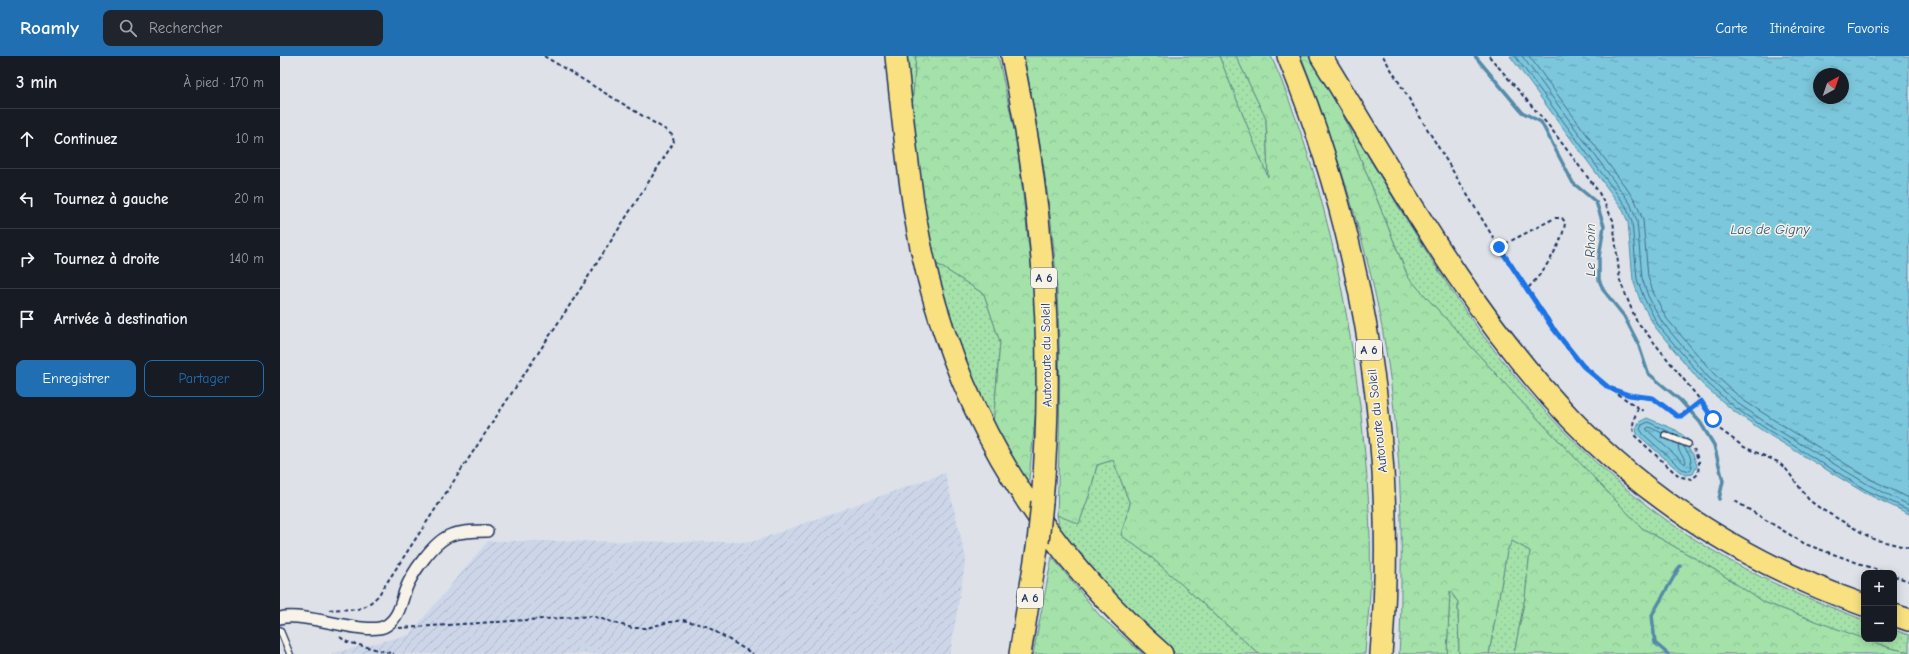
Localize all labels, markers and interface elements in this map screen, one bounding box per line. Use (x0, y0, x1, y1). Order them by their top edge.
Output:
search box (103, 10, 383, 46)
text: Roamly (20, 17, 79, 39)
icon: search (117, 17, 139, 39)
text: Rechercher (149, 19, 222, 37)
text: Carte (1716, 20, 1748, 37)
text: Itinéraire (1770, 20, 1825, 37)
text: Favoris (1847, 20, 1889, 37)
north arrow (1813, 68, 1849, 104)
text: 3 min (16, 73, 57, 92)
text: À pied · 170 m (184, 75, 264, 90)
icon: ahead (16, 128, 38, 150)
text: Continuez (54, 130, 117, 148)
text: 10 m (236, 131, 264, 146)
icon: left (16, 188, 38, 210)
text: Tournez à gauche (54, 190, 168, 208)
text: 20 m (234, 191, 264, 206)
water label: Lac de Gigny (1730, 221, 1810, 238)
water label: Le Rhoin (1582, 223, 1599, 276)
route end (1490, 238, 1508, 256)
icon: right (16, 248, 38, 270)
text: Tournez à droite (54, 250, 159, 268)
text: 140 m (230, 251, 264, 266)
road number: A 6 (1031, 268, 1057, 288)
street label: Autoroute du Soleil (1038, 303, 1054, 407)
icon: arrive (16, 308, 38, 330)
text: Arrivée à destination (54, 310, 188, 328)
road number: A 6 (1356, 340, 1382, 360)
button: Enregistrer (16, 360, 136, 397)
button: Partager (144, 360, 264, 397)
street label: Autoroute du Soleil (1364, 368, 1390, 474)
route start (1704, 410, 1722, 428)
map controls (1861, 570, 1897, 642)
button: + (1861, 570, 1897, 606)
road number: A 6 (1017, 588, 1043, 608)
button: − (1861, 606, 1897, 642)

